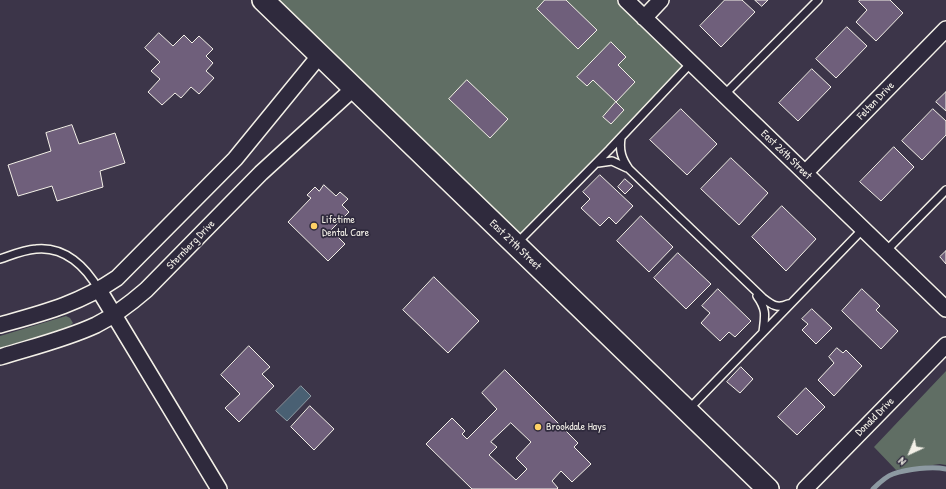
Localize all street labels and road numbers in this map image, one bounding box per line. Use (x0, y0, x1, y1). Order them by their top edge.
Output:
street label: Felten Drive (855, 79, 897, 123)
street label: East 26th Street (758, 127, 814, 183)
street label: East 27th Street (486, 217, 544, 273)
street label: Sternberg Drive (164, 218, 218, 272)
street label: Donald Drive (853, 395, 897, 439)

